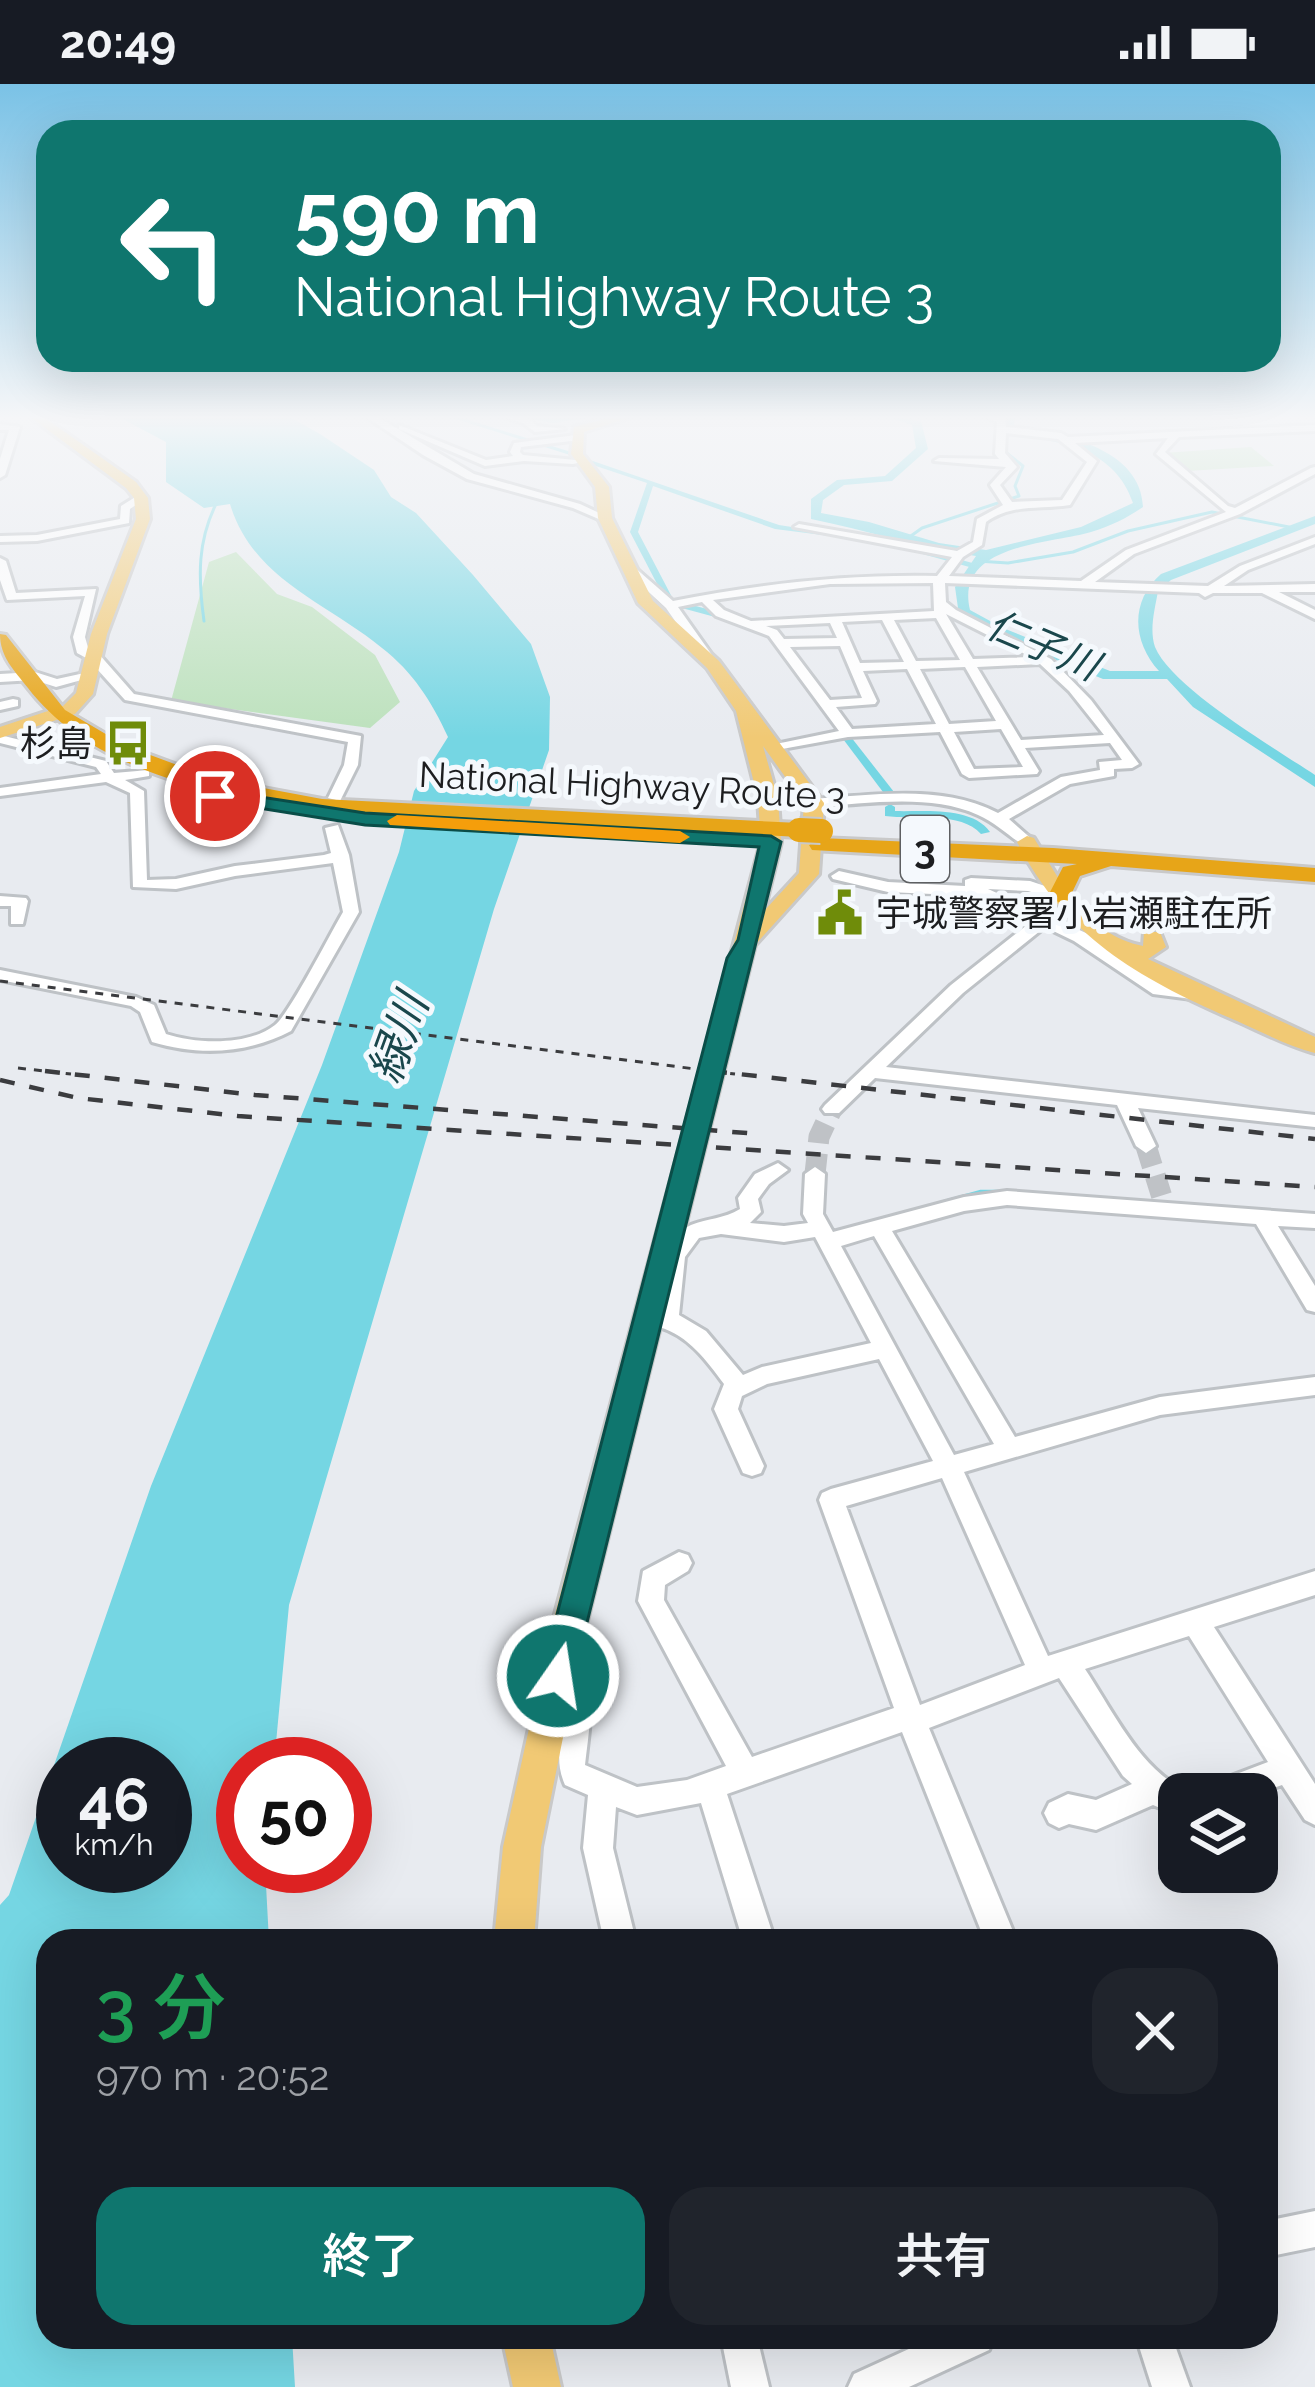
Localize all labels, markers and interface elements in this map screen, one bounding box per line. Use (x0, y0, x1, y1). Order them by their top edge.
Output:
text: 20:49 (60, 16, 176, 69)
text: 590 m (294, 164, 540, 263)
icon: left (96, 168, 252, 324)
text: National Highway Route 3 (294, 265, 934, 329)
water label: 仁子川 (980, 601, 1110, 691)
bus stop icon: 杉島 (103, 718, 153, 768)
place label: 杉島 (20, 722, 92, 764)
pin (164, 745, 266, 847)
street label: National Highway Route 3 (418, 753, 846, 817)
icon: arrive (182, 763, 248, 829)
road number: 3 (901, 816, 949, 882)
public building icon: 宇城警察署小岩瀬駐在所 (815, 888, 865, 938)
place label: 宇城警察署小岩瀬駐在所 (876, 892, 1272, 934)
water label: 緑川 (358, 983, 440, 1090)
position arrow (495, 1613, 621, 1739)
speed limit sign: 50 (216, 1737, 372, 1893)
text: 46 (79, 1765, 149, 1835)
map controls (1158, 1773, 1278, 1893)
button: layers (1158, 1773, 1278, 1893)
text: km/h (74, 1827, 154, 1862)
text: 3 分 (96, 1965, 225, 2050)
button: close (1092, 1968, 1218, 2094)
text: 970 m · 20:52 (96, 2053, 329, 2099)
button: 終了 (96, 2187, 645, 2325)
button: 共有 (669, 2187, 1218, 2325)

